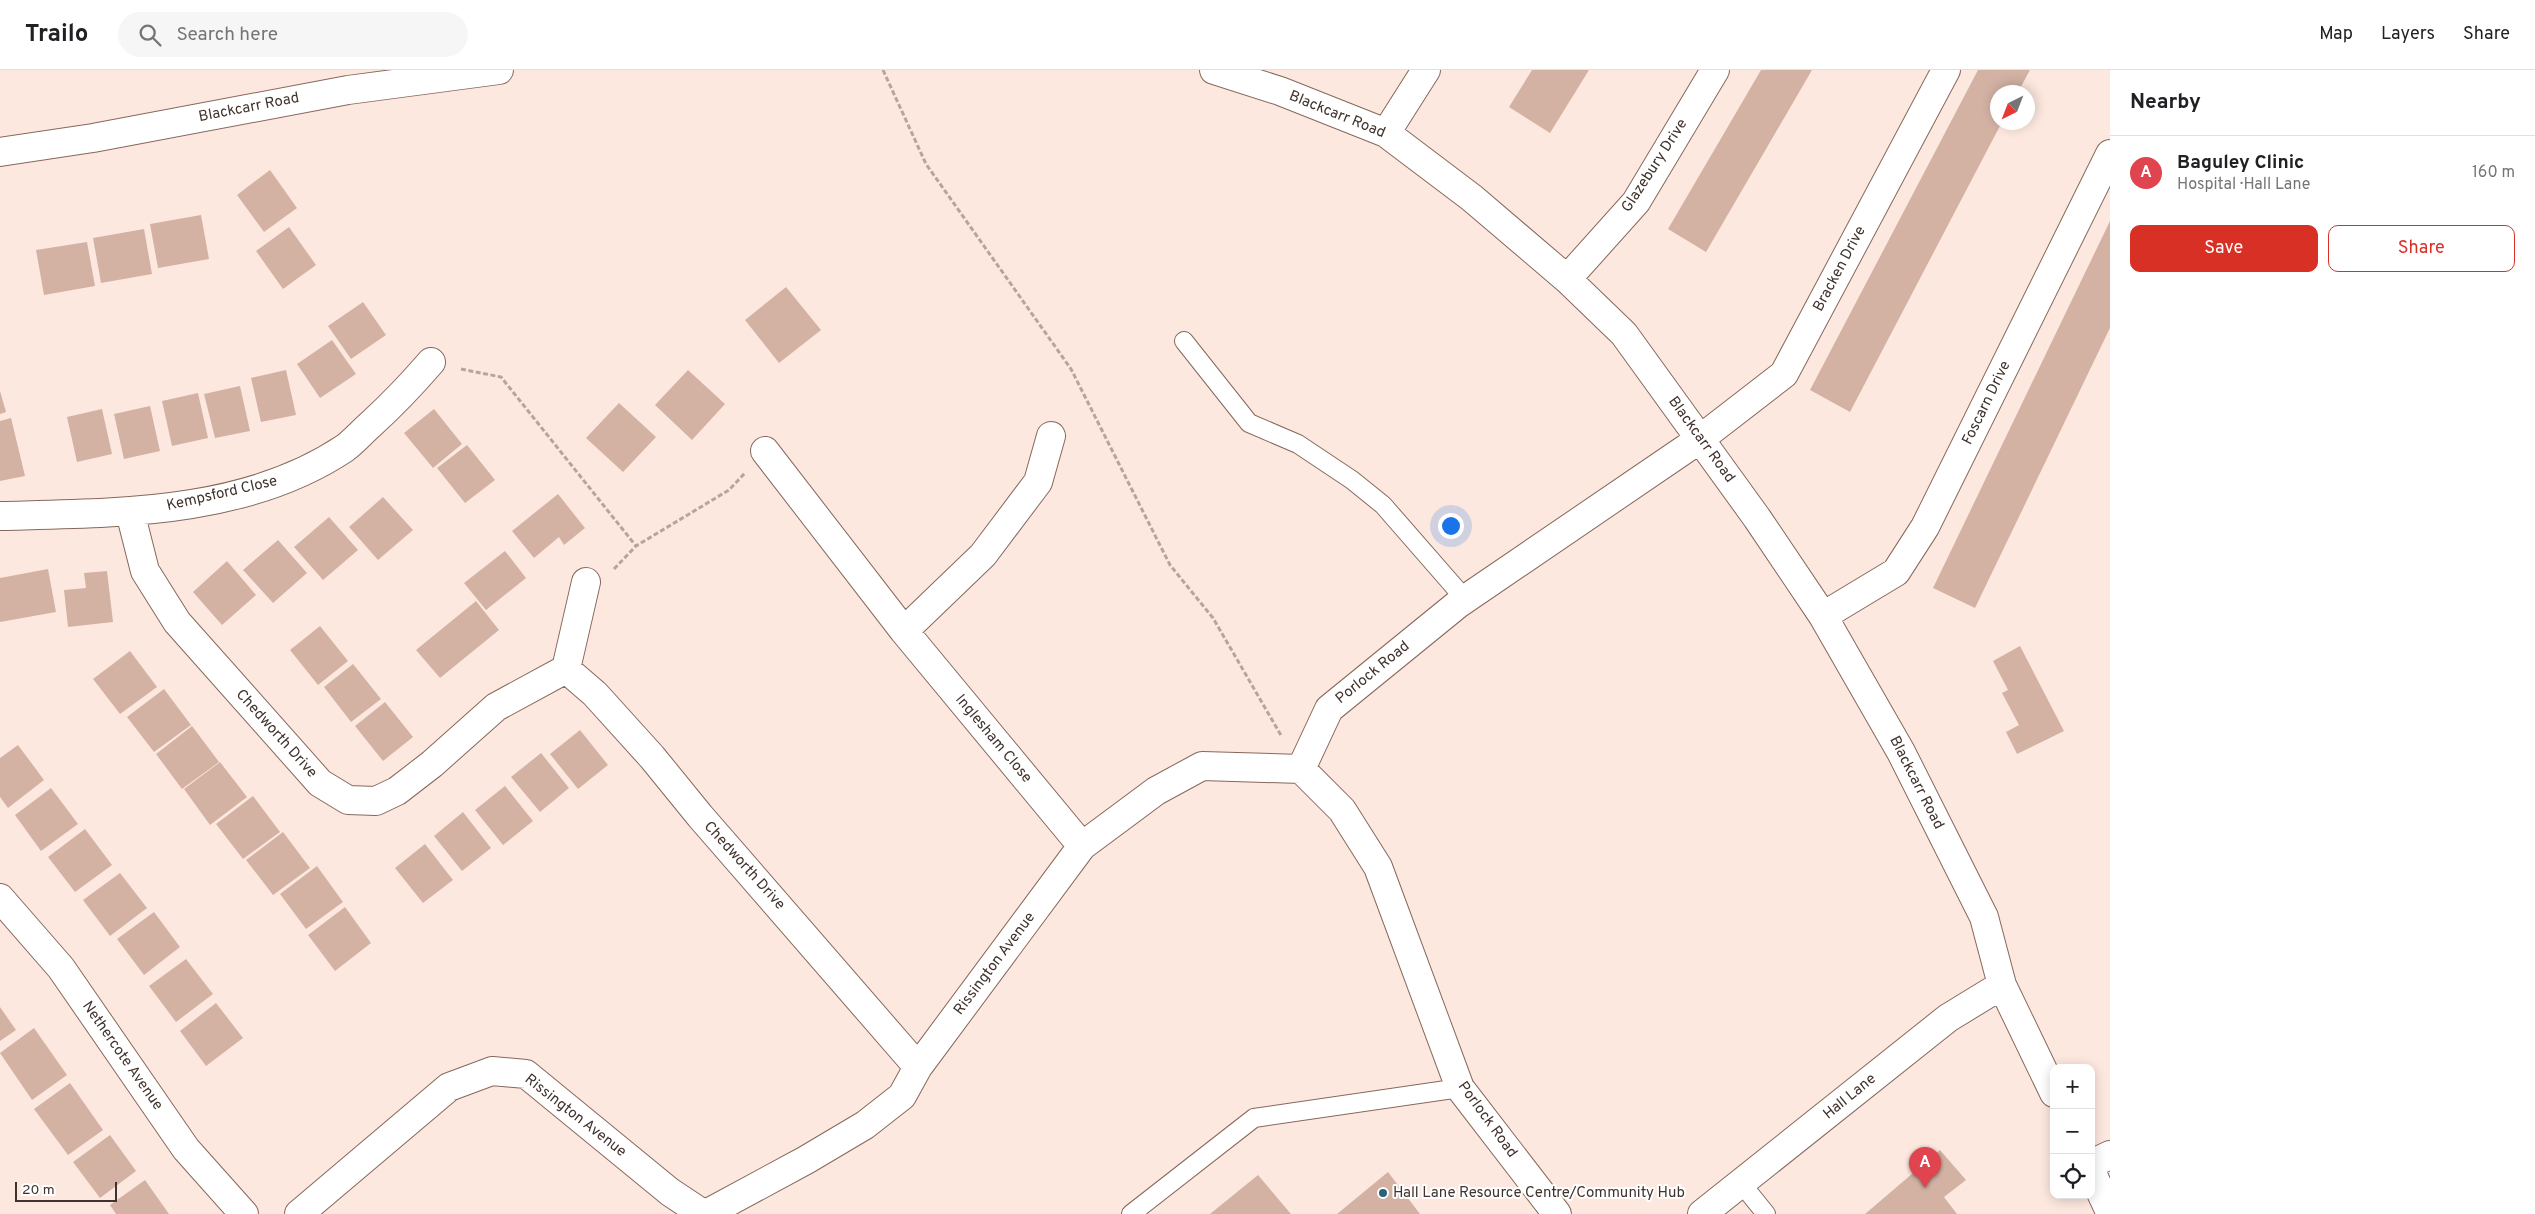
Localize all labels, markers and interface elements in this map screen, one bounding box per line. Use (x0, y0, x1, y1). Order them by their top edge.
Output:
search box (118, 12, 468, 57)
text: Trailo (25, 20, 88, 50)
icon: search (136, 21, 164, 49)
text: Search here (176, 23, 278, 47)
text: Map (2319, 23, 2353, 46)
text: Layers (2381, 23, 2435, 46)
text: Share (2463, 23, 2510, 46)
north arrow (1990, 85, 2035, 130)
street label: Blackcarr Road (1286, 87, 1388, 143)
street label: Blackcarr Road (197, 89, 301, 127)
text: Nearby (2130, 89, 2201, 116)
street label: Glazebury Drive (1618, 116, 1692, 216)
text: Baguley Clinic (2177, 151, 2304, 175)
text: A (2140, 163, 2152, 183)
text: 160 m (2472, 163, 2515, 183)
text: Hospital · Hall Lane (2177, 175, 2310, 195)
street label: Bracken Drive (1809, 223, 1871, 315)
button: Save (2130, 225, 2318, 272)
button: Share (2328, 225, 2515, 272)
street label: Foscarn Drive (1959, 358, 2015, 448)
street label: Blackcarr Road (1663, 393, 1739, 487)
street label: Kempsford Close (165, 472, 279, 516)
your location (1438, 513, 1464, 539)
street label: Porlock Road (1332, 637, 1414, 709)
street label: Chedworth Drive (231, 686, 321, 782)
street label: Inglesham Close (950, 691, 1036, 787)
street label: Blackcarr Road (1884, 733, 1948, 833)
street label: Chedworth Drive (699, 818, 789, 914)
street label: Rissington Avenue (950, 909, 1040, 1019)
street label: Nethercote Avenue (77, 998, 167, 1114)
map controls (2050, 1064, 2095, 1199)
button: + (2050, 1064, 2095, 1109)
street label: Rissington Avenue (520, 1070, 630, 1162)
street label: Hall Lane (1820, 1070, 1880, 1124)
street label: Porlock Road (1453, 1078, 1521, 1162)
button: − (2050, 1109, 2095, 1154)
pin: A (1909, 1147, 1941, 1188)
button: locate (2050, 1154, 2095, 1199)
scale bar (15, 1179, 118, 1202)
text: 20 m (22, 1182, 55, 1199)
place label: Hall Lane Resource Centre/Community Hub (1393, 1184, 1685, 1203)
marker: Hall Lane Resource Centre/Community Hub (1377, 1187, 1389, 1199)

